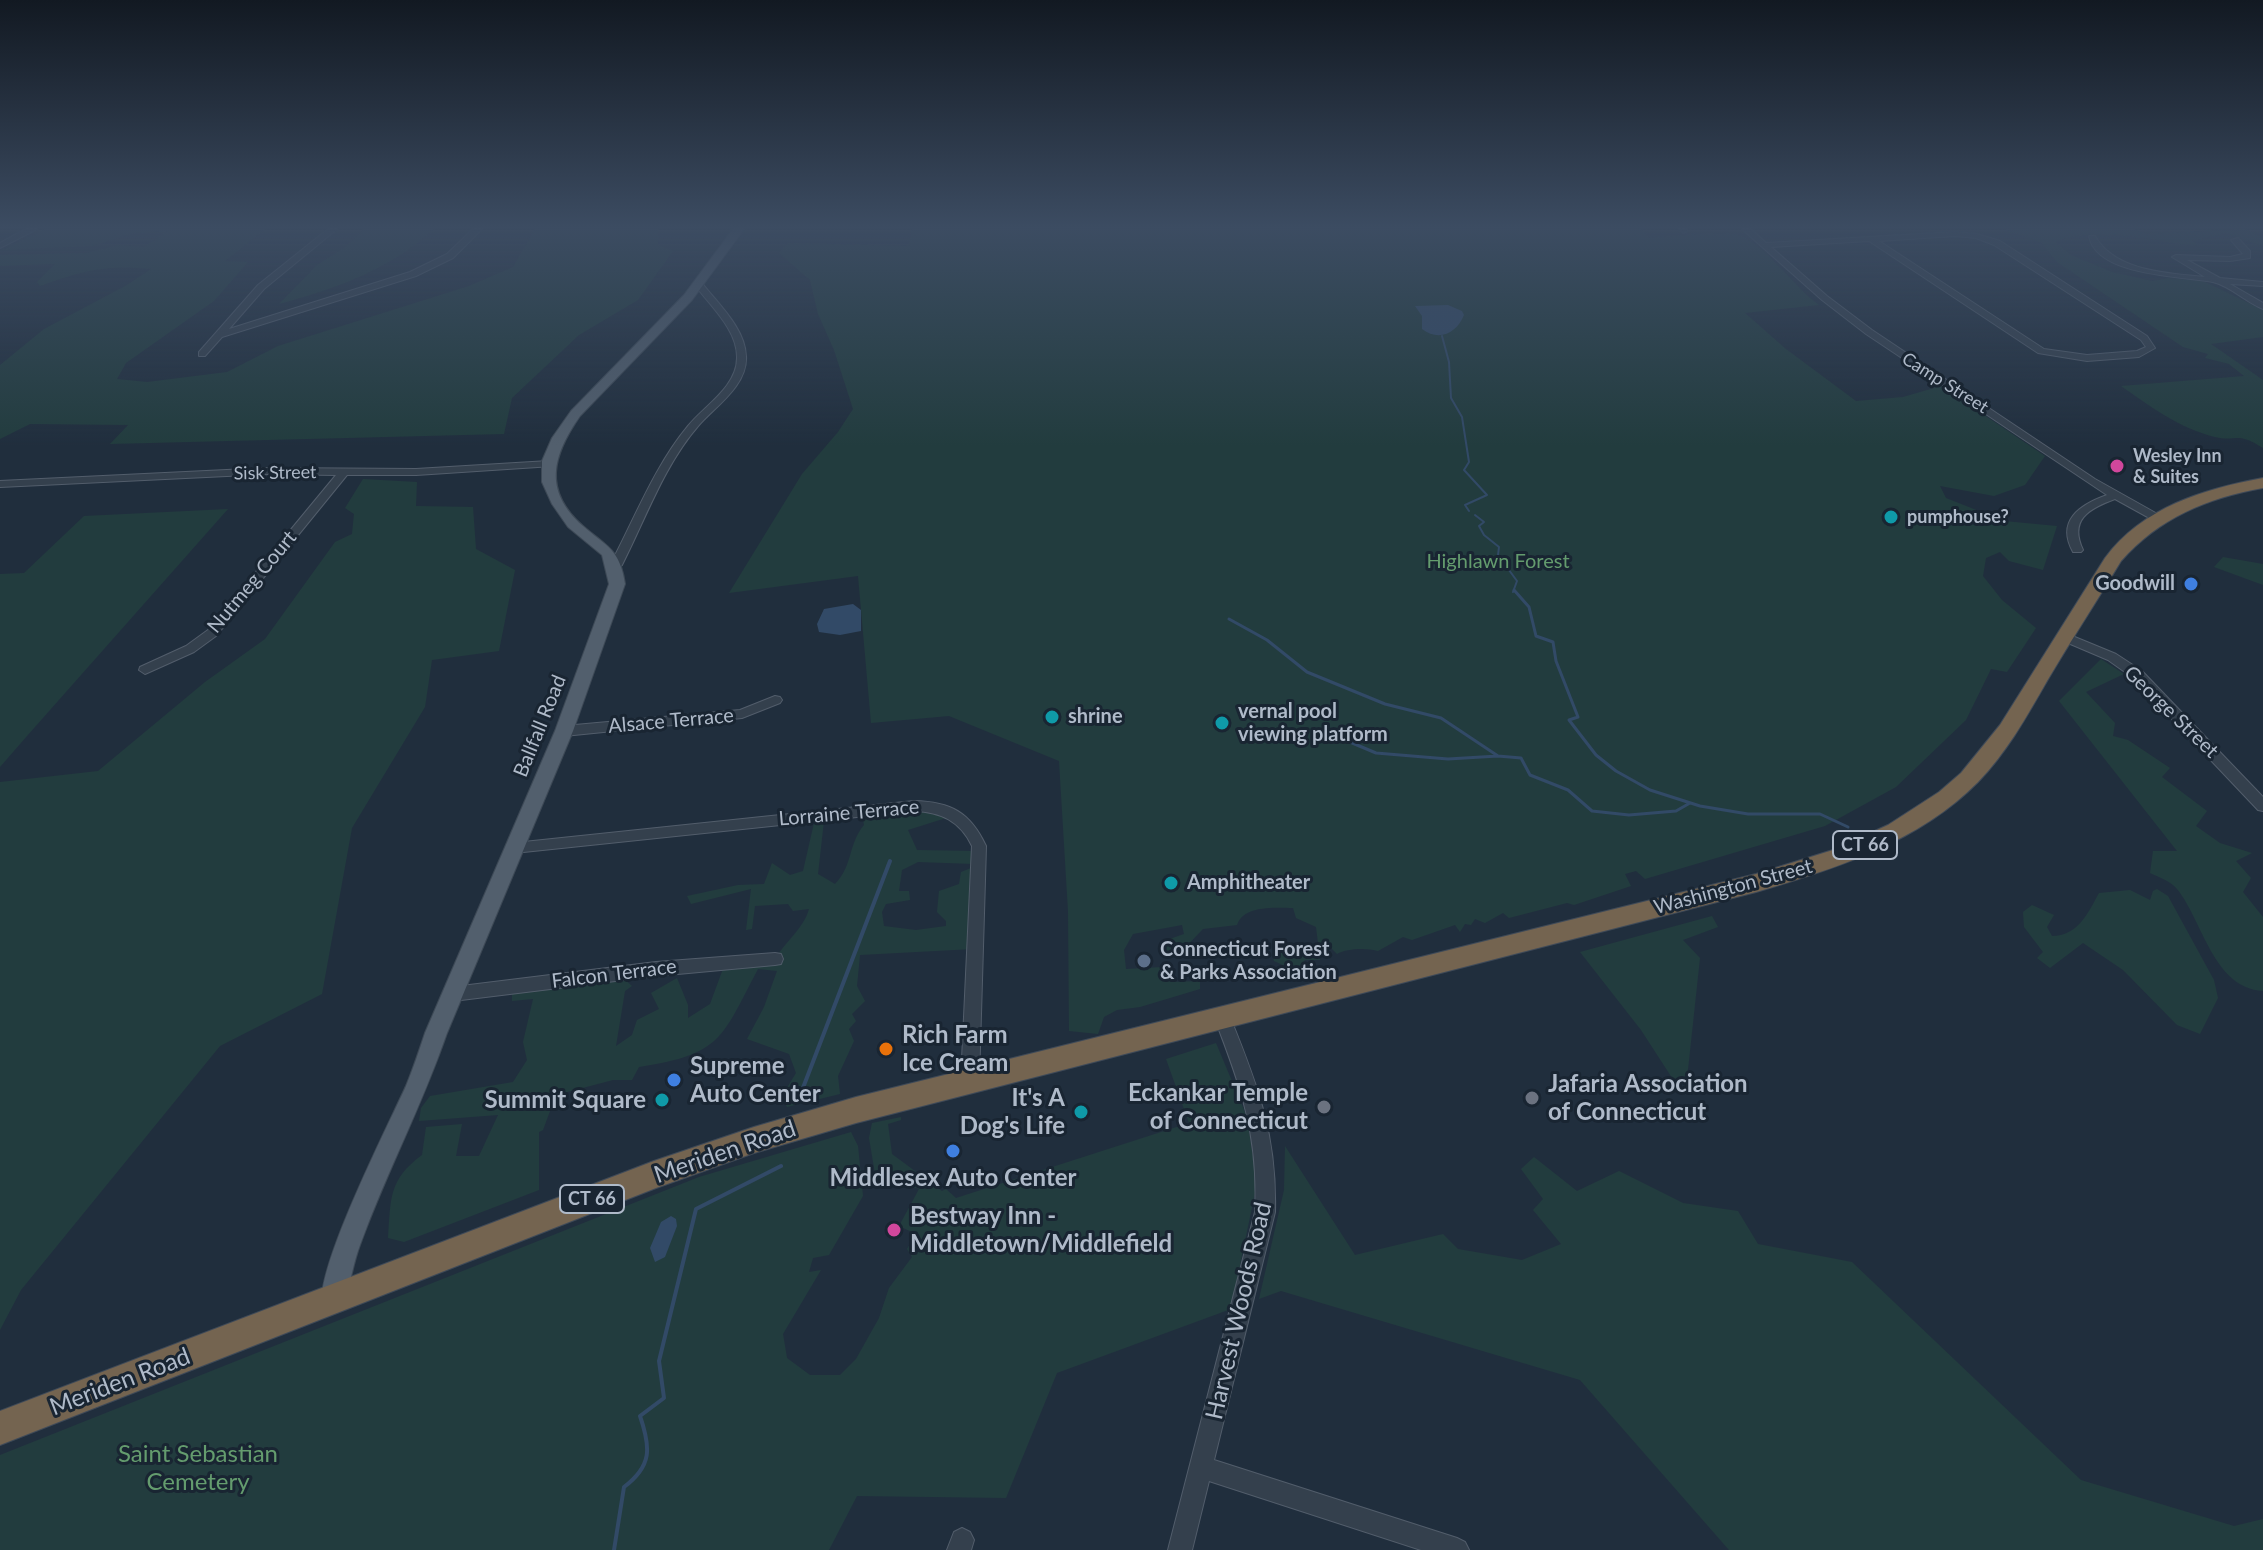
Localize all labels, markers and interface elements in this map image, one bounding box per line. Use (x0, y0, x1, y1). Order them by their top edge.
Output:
street label: Camp Street (1898, 348, 1992, 418)
place label: Wesley Inn & Suites (2133, 445, 2222, 488)
marker: Wesley Inn & Suites (2108, 457, 2126, 475)
street label: Sisk Street (233, 461, 317, 485)
place label: pumphouse? (1907, 506, 2009, 528)
marker: pumphouse? (1882, 508, 1900, 526)
street label: Nutmeg Court (202, 526, 302, 638)
park label: Highlawn Forest (1426, 550, 1570, 574)
place label: Goodwill (2095, 572, 2175, 596)
marker: Goodwill (2182, 575, 2200, 593)
street label: George Street (2119, 661, 2223, 763)
street label: Ballfall Road (509, 671, 571, 781)
place label: vernal pool viewing platform (1238, 700, 1388, 747)
street label: Alsace Terrace (607, 704, 735, 738)
place label: shrine (1068, 705, 1123, 729)
marker: shrine (1043, 708, 1061, 726)
marker: vernal pool viewing platform (1213, 714, 1231, 732)
street label: Lorraine Terrace (778, 795, 920, 831)
road number: CT 66 (1833, 831, 1897, 859)
street label: Washington Street (1651, 854, 1815, 920)
place label: Amphitheater (1187, 871, 1310, 895)
marker: Amphitheater (1162, 874, 1180, 892)
place label: Connecticut Forest & Parks Association (1160, 938, 1337, 985)
marker: Connecticut Forest & Parks Association (1135, 952, 1153, 970)
street label: Falcon Terrace (550, 954, 678, 994)
place label: Rich Farm Ice Cream (902, 1021, 1008, 1077)
marker: Rich Farm Ice Cream (877, 1040, 895, 1058)
place label: Supreme Auto Center (690, 1052, 821, 1108)
place label: Jafaria Association of Connecticut (1548, 1070, 1748, 1126)
marker: Supreme Auto Center (665, 1071, 683, 1089)
place label: Eckankar Temple of Connecticut (1128, 1079, 1308, 1135)
place label: It's A Dog's Life (960, 1084, 1065, 1140)
place label: Summit Square (485, 1086, 646, 1114)
marker: Jafaria Association of Connecticut (1523, 1089, 1541, 1107)
marker: Summit Square (653, 1091, 671, 1109)
marker: Eckankar Temple of Connecticut (1315, 1098, 1333, 1116)
marker: It's A Dog's Life (1072, 1103, 1090, 1121)
street label: Meriden Road (650, 1114, 800, 1190)
marker: Middlesex Auto Center (944, 1142, 962, 1160)
place label: Middlesex Auto Center (830, 1164, 1076, 1192)
road number: CT 66 (560, 1185, 624, 1213)
street label: Harvest Woods Road (1200, 1199, 1278, 1423)
place label: Bestway Inn - Middletown/Middlefield (910, 1202, 1172, 1258)
marker: Bestway Inn - Middletown/Middlefield (885, 1221, 903, 1239)
street label: Meriden Road (46, 1342, 194, 1422)
park label: Saint Sebastian Cemetery (118, 1440, 278, 1496)

